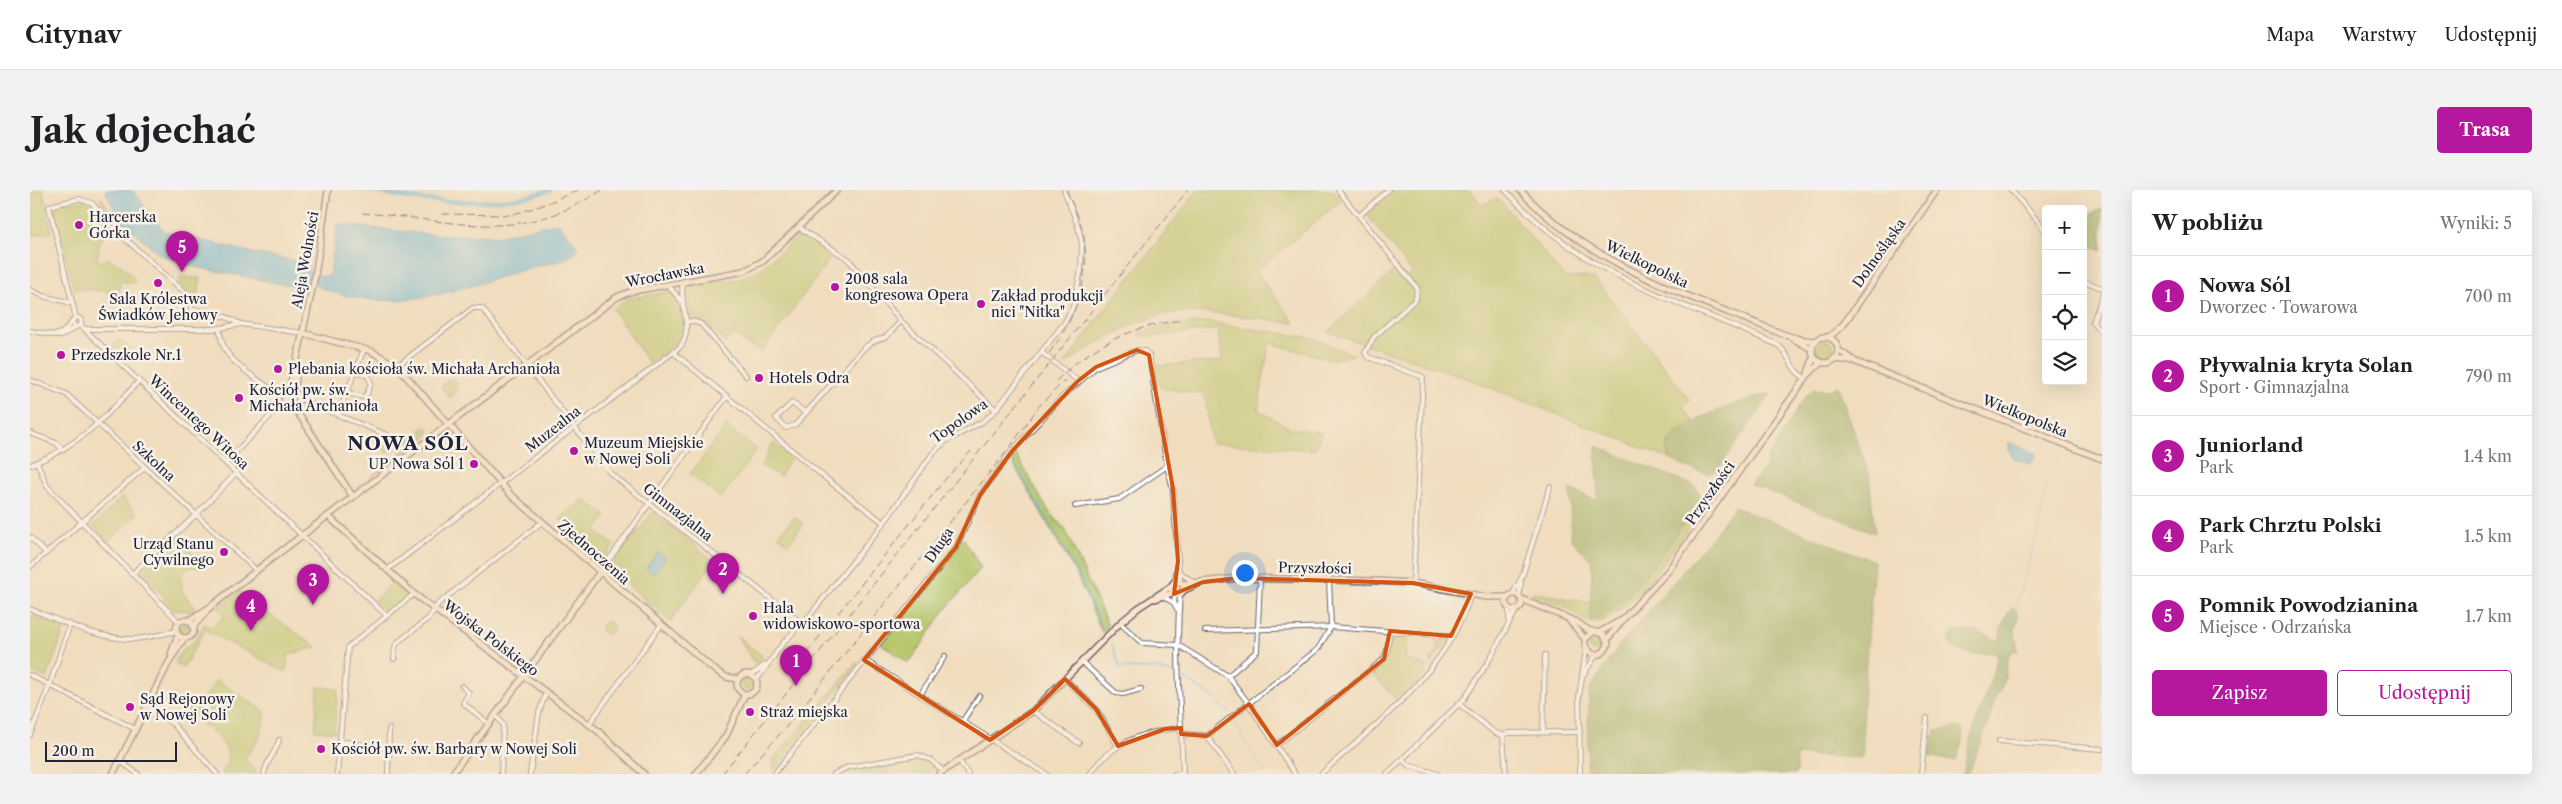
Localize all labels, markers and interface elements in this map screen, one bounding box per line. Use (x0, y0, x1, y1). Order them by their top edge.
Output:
text: Citynav (25, 20, 122, 49)
text: Mapa (2266, 24, 2314, 46)
text: Warstwy (2342, 24, 2416, 46)
text: Udostępnij (2444, 24, 2537, 46)
button: Trasa (2437, 107, 2532, 153)
text: Jak dojechać (30, 109, 256, 152)
map controls (2042, 205, 2087, 385)
button: + (2042, 205, 2087, 250)
place label: Harcerska Górka (89, 208, 157, 242)
street label: Aleja Wolności (287, 210, 322, 311)
text: W pobliżu (2152, 210, 2263, 235)
text: Wyniki: 5 (2440, 213, 2512, 233)
street label: Dolnośląska (1849, 214, 1910, 291)
marker: Harcerska Górka (73, 219, 85, 231)
pin: 5 (166, 231, 198, 272)
street label: Wielkopolska (1602, 236, 1692, 292)
button: − (2042, 250, 2087, 295)
street label: Wrocławska (623, 258, 706, 292)
place label: 2008 sala kongresowa Opera (845, 270, 969, 304)
text: Nowa Sól (2199, 274, 2291, 297)
marker: Sala Królestwa Świadków Jehowy (152, 277, 164, 289)
marker: 2008 sala kongresowa Opera (829, 281, 841, 293)
text: 1 (2164, 286, 2172, 306)
text: 700 m (2465, 286, 2512, 306)
place label: Zakład produkcji nici "Nitka" (991, 287, 1103, 321)
place label: Sala Królestwa Świadków Jehowy (98, 290, 218, 324)
button: locate (2042, 295, 2087, 340)
text: Dworzec · Towarowa (2199, 297, 2358, 317)
marker: Zakład produkcji nici "Nitka" (975, 298, 987, 310)
button: layers (2042, 340, 2087, 385)
place label: Przedszkole Nr.1 (71, 346, 181, 364)
marker: Przedszkole Nr.1 (55, 349, 67, 361)
text: Pływalnia kryta Solan (2199, 354, 2413, 377)
place label: Plebania kościoła św. Michała Archanioła (288, 360, 561, 378)
marker: Plebania kościoła św. Michała Archanioła (272, 363, 284, 375)
text: 2 (2163, 366, 2173, 386)
text: 790 m (2465, 366, 2512, 386)
place label: Hotels Odra (769, 369, 850, 387)
street label: Wincentego Witosa (144, 370, 253, 474)
marker: Hotels Odra (753, 372, 765, 384)
text: Sport · Gimnazjalna (2199, 377, 2349, 397)
place label: Kościół pw. św. Michała Archanioła (249, 381, 379, 415)
street label: Wielkopolska (1979, 390, 2071, 442)
marker: Kościół pw. św. Michała Archanioła (233, 392, 245, 404)
street label: Topolowa (927, 394, 992, 447)
street label: Muzealna (522, 401, 585, 456)
district label: NOWA SÓL (347, 432, 469, 455)
place label: Muzeum Miejskie w Nowej Soli (583, 434, 704, 468)
text: Juniorland (2199, 434, 2303, 457)
street label: Szkolna (129, 437, 180, 486)
marker: Muzeum Miejskie w Nowej Soli (568, 445, 580, 457)
text: 3 (2163, 446, 2173, 466)
text: 1.4 km (2463, 446, 2512, 466)
place label: UP Nowa Sól 1 (368, 455, 464, 473)
text: Park (2199, 457, 2234, 477)
marker: UP Nowa Sól 1 (468, 458, 480, 470)
street label: Przyszłości (1681, 458, 1739, 528)
street label: Gimnazjalna (640, 479, 717, 545)
text: Park Chrztu Polski (2199, 514, 2382, 537)
street label: Zjednoczenia (554, 516, 634, 589)
street label: Długa (921, 523, 958, 566)
text: 4 (2163, 526, 2173, 546)
text: 1.5 km (2464, 526, 2512, 546)
place label: Urząd Stanu Cywilnego (133, 535, 214, 569)
text: Park (2199, 537, 2234, 557)
marker: Urząd Stanu Cywilnego (218, 546, 230, 558)
pin: 2 (707, 553, 739, 594)
street label: Przyszłości (1278, 558, 1352, 578)
your location (1232, 560, 1258, 586)
pin: 3 (297, 564, 329, 605)
pin: 4 (235, 590, 267, 631)
text: Pomnik Powodzianina (2199, 594, 2418, 617)
street label: Wojska Polskiego (439, 595, 543, 680)
place label: Hala widowiskowo-sportowa (762, 599, 921, 633)
text: 5 (2164, 606, 2172, 626)
text: 1.7 km (2465, 606, 2512, 626)
marker: Hala widowiskowo-sportowa (747, 610, 759, 622)
text: Miejsce · Odrzańska (2199, 617, 2352, 637)
pin: 1 (780, 645, 812, 686)
button: Zapisz (2152, 670, 2327, 716)
button: Udostępnij (2337, 670, 2512, 716)
place label: Sąd Rejonowy w Nowej Soli (139, 690, 235, 724)
marker: Sąd Rejonowy w Nowej Soli (124, 701, 136, 713)
place label: Straż miejska (760, 703, 849, 721)
marker: Straż miejska (744, 706, 756, 718)
scale bar (45, 739, 178, 762)
place label: Kościół pw. św. Barbary w Nowej Soli (331, 740, 577, 758)
text: 200 m (52, 742, 95, 760)
marker: Kościół pw. św. Barbary w Nowej Soli (315, 743, 327, 755)

